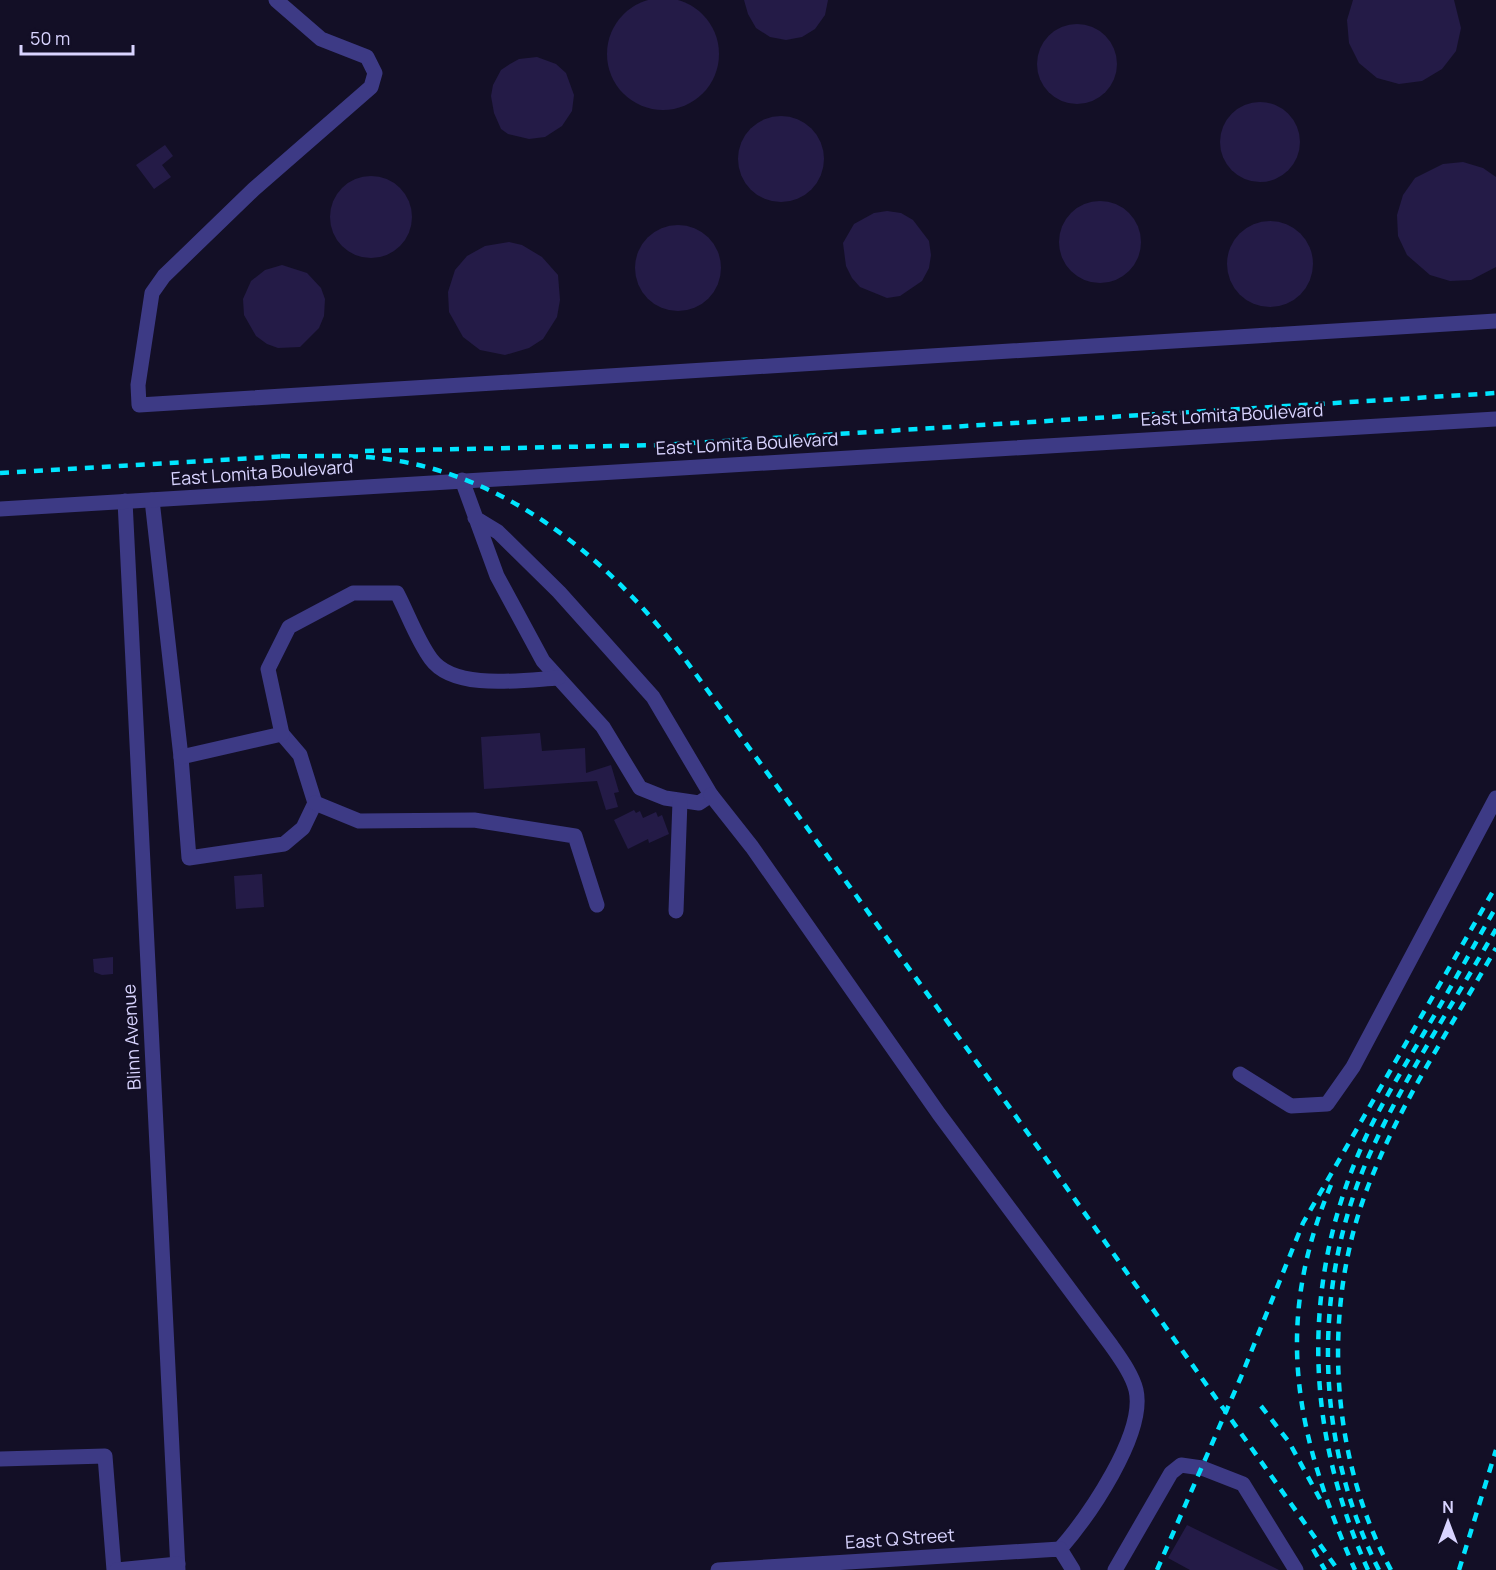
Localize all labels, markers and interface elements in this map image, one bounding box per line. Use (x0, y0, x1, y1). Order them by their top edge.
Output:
scale bar (21, 18, 134, 56)
text: 50 m (30, 26, 70, 50)
street label: East Lomita Boulevard (1140, 397, 1324, 431)
street label: East Lomita Boulevard (655, 426, 839, 460)
street label: East Lomita Boulevard (170, 454, 354, 490)
street label: Blinn Avenue (116, 983, 146, 1091)
north arrow (1418, 1492, 1478, 1552)
text: N (1442, 1496, 1454, 1518)
street label: East Q Street (844, 1522, 956, 1554)

